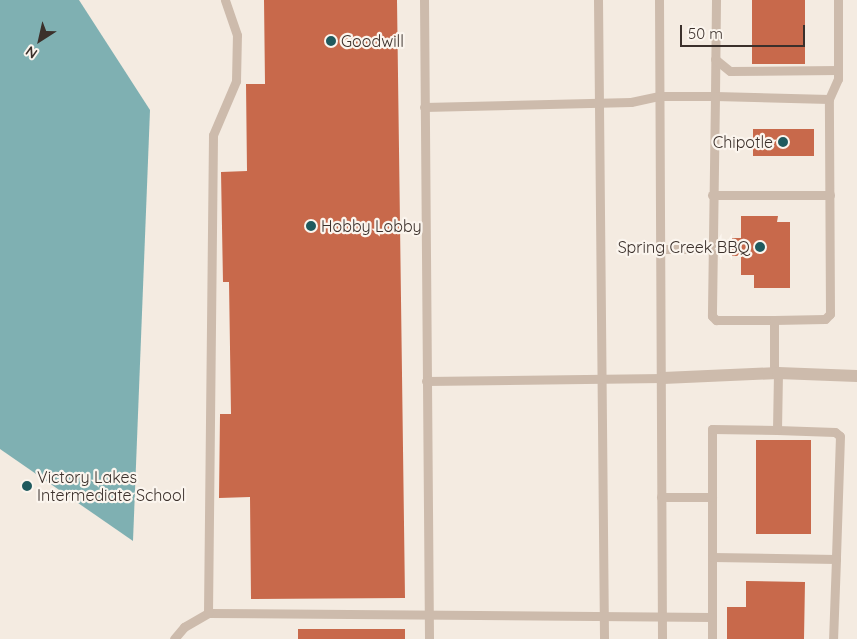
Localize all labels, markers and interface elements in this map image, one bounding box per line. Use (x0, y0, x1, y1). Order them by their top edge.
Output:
north arrow (15, 15, 65, 65)
scale bar (682, 15, 807, 47)
text: 50 m (688, 24, 723, 43)
place label: Goodwill (341, 31, 404, 51)
marker: Goodwill (325, 35, 337, 47)
text: N (22, 42, 41, 63)
place label: Chipotle (713, 132, 773, 152)
marker: Chipotle (777, 136, 789, 148)
place label: Hobby Lobby (321, 216, 422, 236)
marker: Hobby Lobby (305, 220, 317, 232)
place label: Spring Creek BBQ (618, 237, 750, 257)
marker: Spring Creek BBQ (754, 241, 766, 253)
place label: Victory Lakes Intermediate School (37, 467, 185, 505)
marker: Victory Lakes Intermediate School (21, 480, 33, 492)

